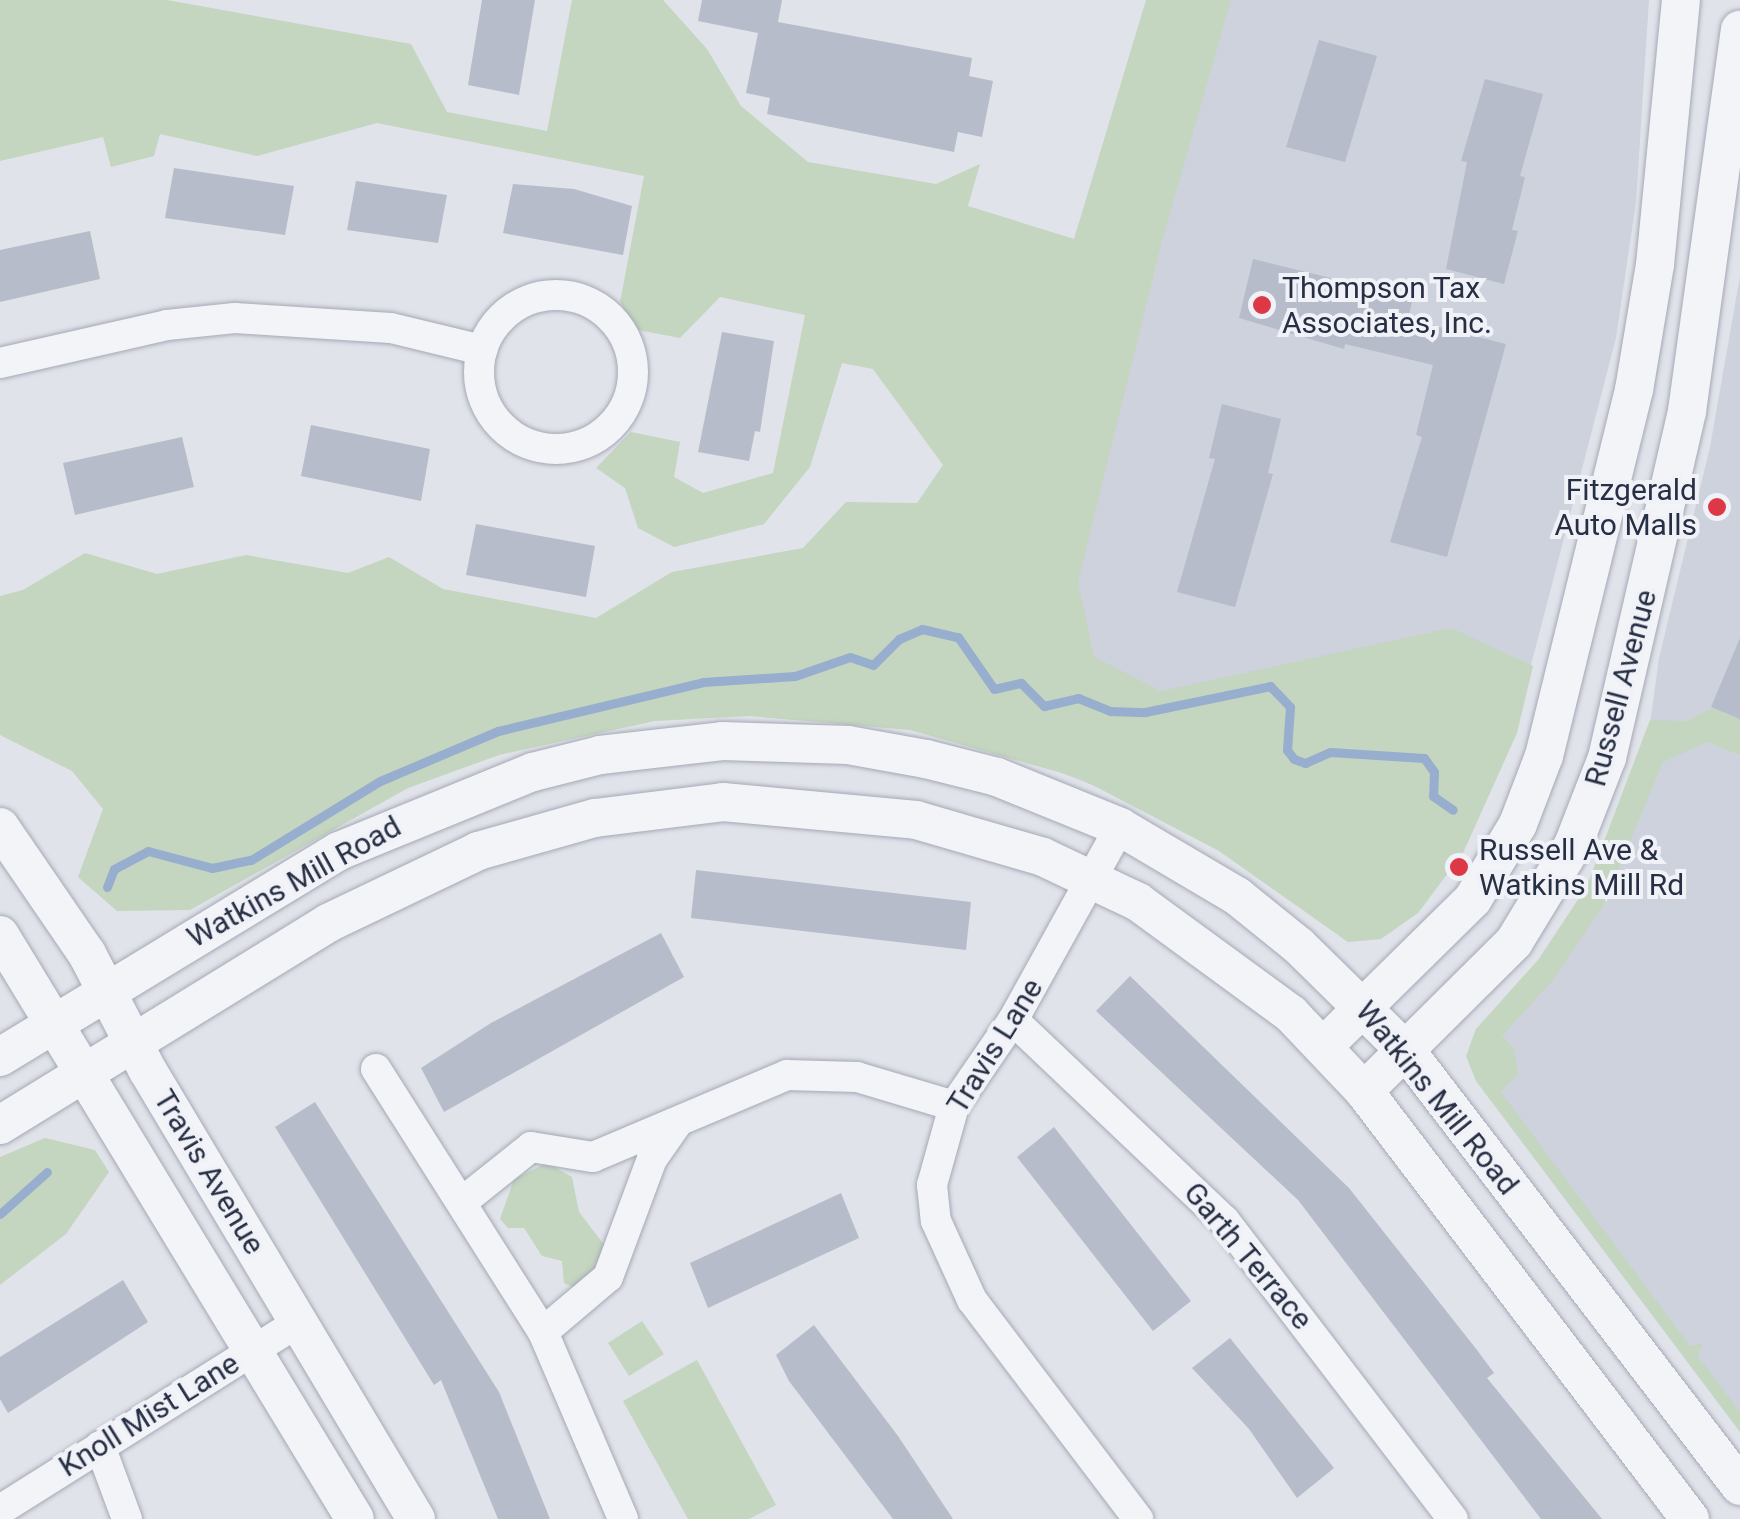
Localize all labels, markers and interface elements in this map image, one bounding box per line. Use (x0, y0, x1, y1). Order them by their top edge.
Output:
place label: Thompson Tax Associates, Inc. (1282, 270, 1492, 340)
marker: Thompson Tax Associates, Inc. (1251, 294, 1273, 316)
place label: Fitzgerald Auto Malls (1554, 472, 1697, 542)
marker: Fitzgerald Auto Malls (1706, 496, 1728, 518)
street label: Russell Avenue (1577, 586, 1665, 790)
street label: Watkins Mill Road (181, 808, 407, 956)
place label: Russell Ave & Watkins Mill Rd (1479, 832, 1684, 902)
marker: Russell Ave & Watkins Mill Rd (1448, 856, 1470, 878)
street label: Travis Lane (939, 972, 1051, 1120)
street label: Watkins Mill Road (1348, 994, 1526, 1202)
street label: Travis Avenue (146, 1083, 272, 1261)
street label: Garth Terrace (1176, 1175, 1320, 1337)
street label: Knoll Mist Lane (52, 1345, 246, 1485)

